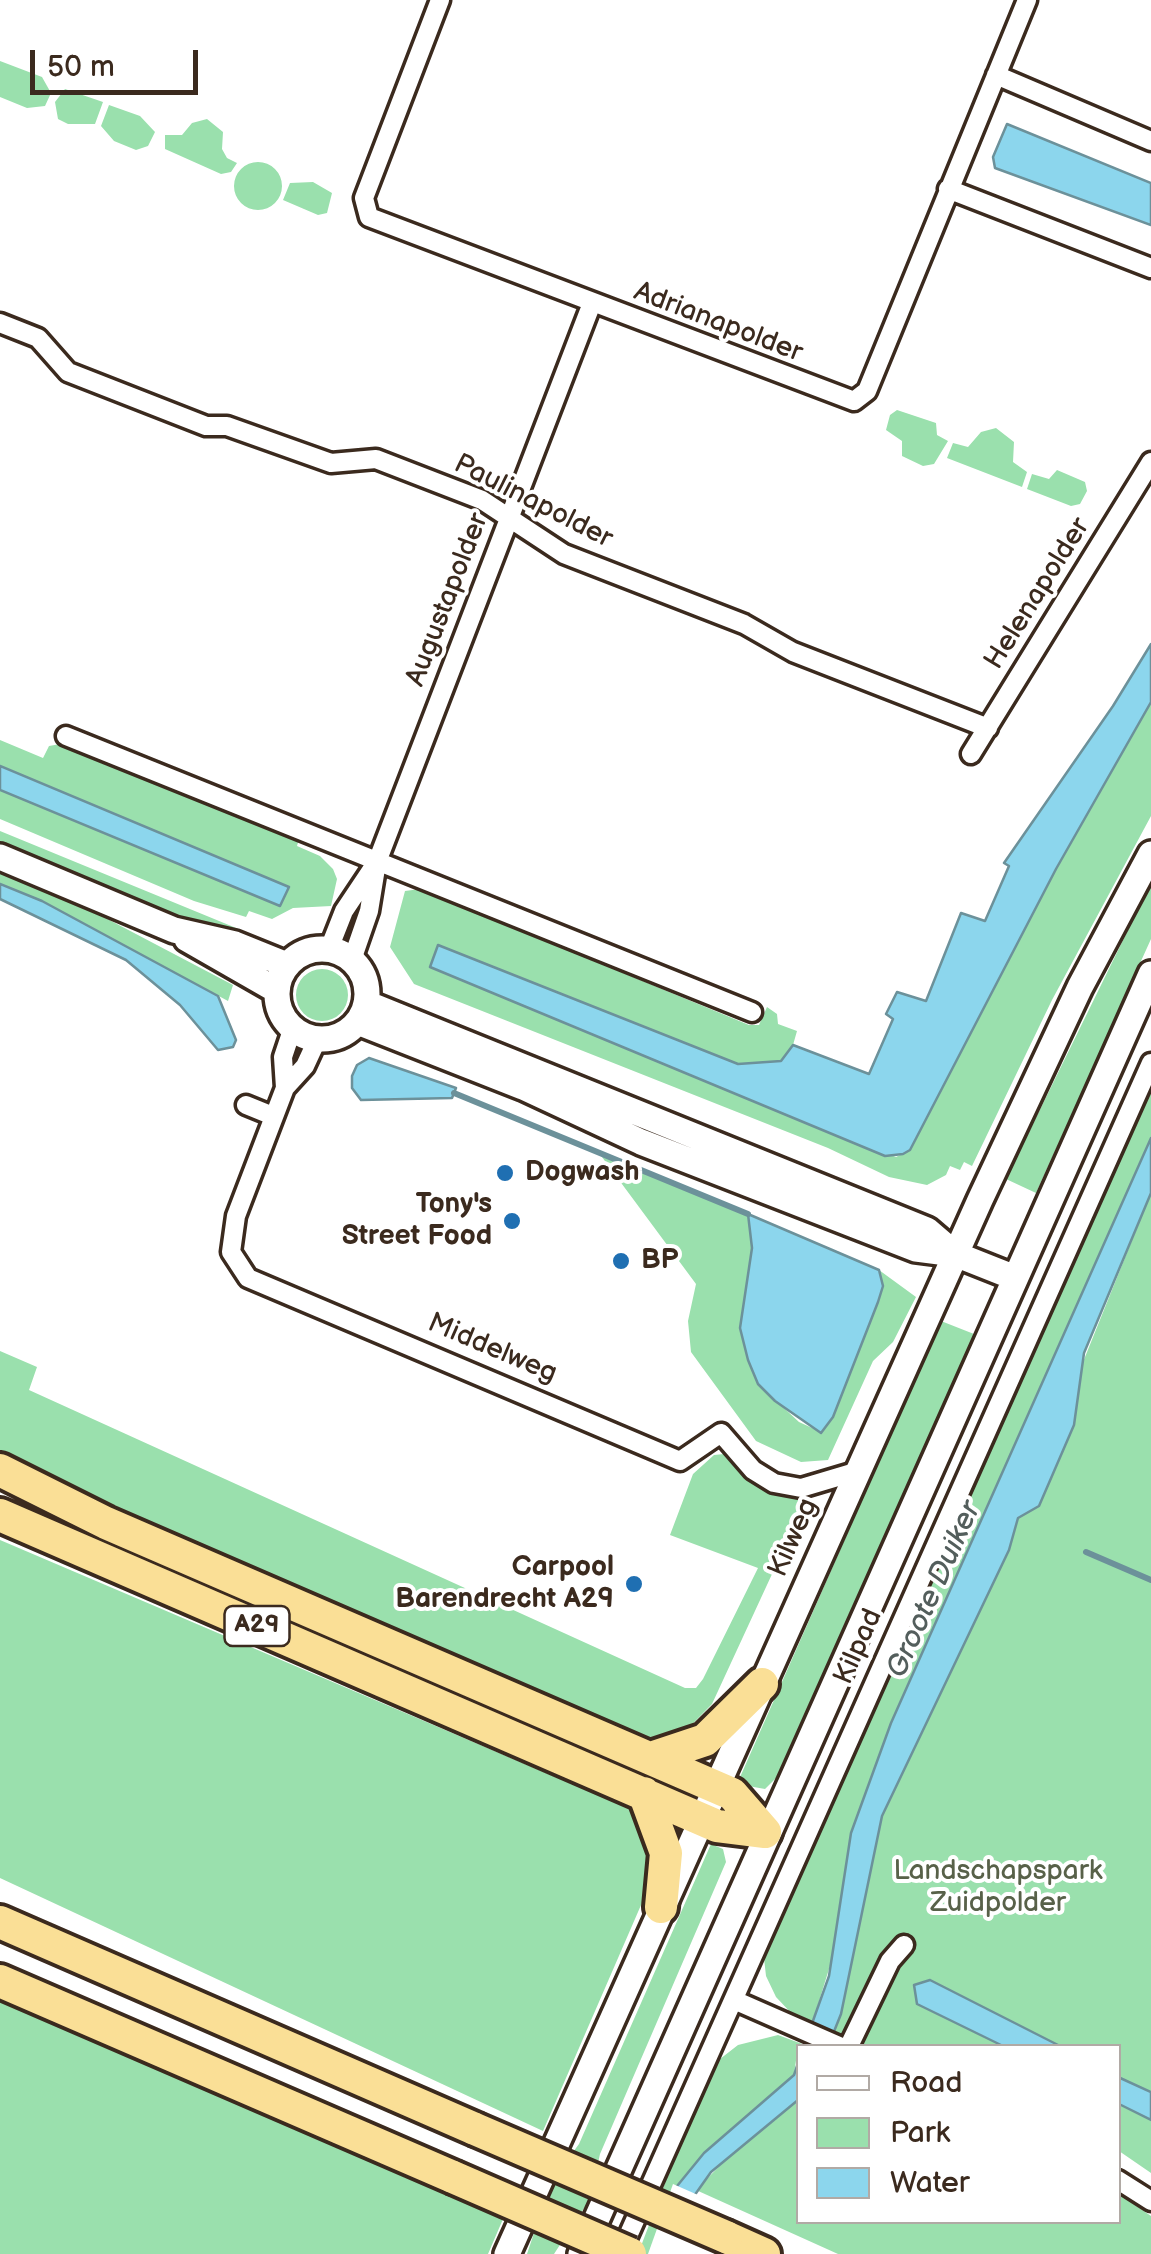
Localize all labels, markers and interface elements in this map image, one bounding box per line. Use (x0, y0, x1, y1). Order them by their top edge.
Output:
scale bar (35, 30, 202, 92)
text: 50 m (47, 49, 115, 85)
street label: Adrianapolder (629, 275, 807, 371)
street label: Paulinapolder (448, 448, 618, 556)
street label: Augustapolder (400, 509, 496, 691)
street label: Helenapolder (978, 512, 1098, 676)
place label: Dogwash (525, 1156, 640, 1190)
marker: Dogwash (494, 1162, 516, 1184)
place label: Tony's Street Food (342, 1188, 492, 1254)
marker: Tony's Street Food (501, 1210, 523, 1232)
place label: BP (641, 1244, 678, 1278)
marker: BP (610, 1250, 632, 1272)
street label: Middelweg (422, 1307, 562, 1391)
street label: Kilweg (762, 1494, 826, 1582)
water label: Groote Duiker (880, 1496, 990, 1684)
place label: Carpool Barendrecht A29 (395, 1551, 614, 1617)
marker: Carpool Barendrecht A29 (623, 1573, 645, 1595)
street label: Kilpad (828, 1604, 890, 1690)
road number: A29 (224, 1606, 290, 1646)
park label: Landschapspark Zuidpolder (893, 1855, 1103, 1921)
legend (796, 2044, 1121, 2224)
text: Road (890, 2065, 963, 2101)
text: Park (890, 2115, 950, 2151)
text: Water (890, 2165, 970, 2201)

